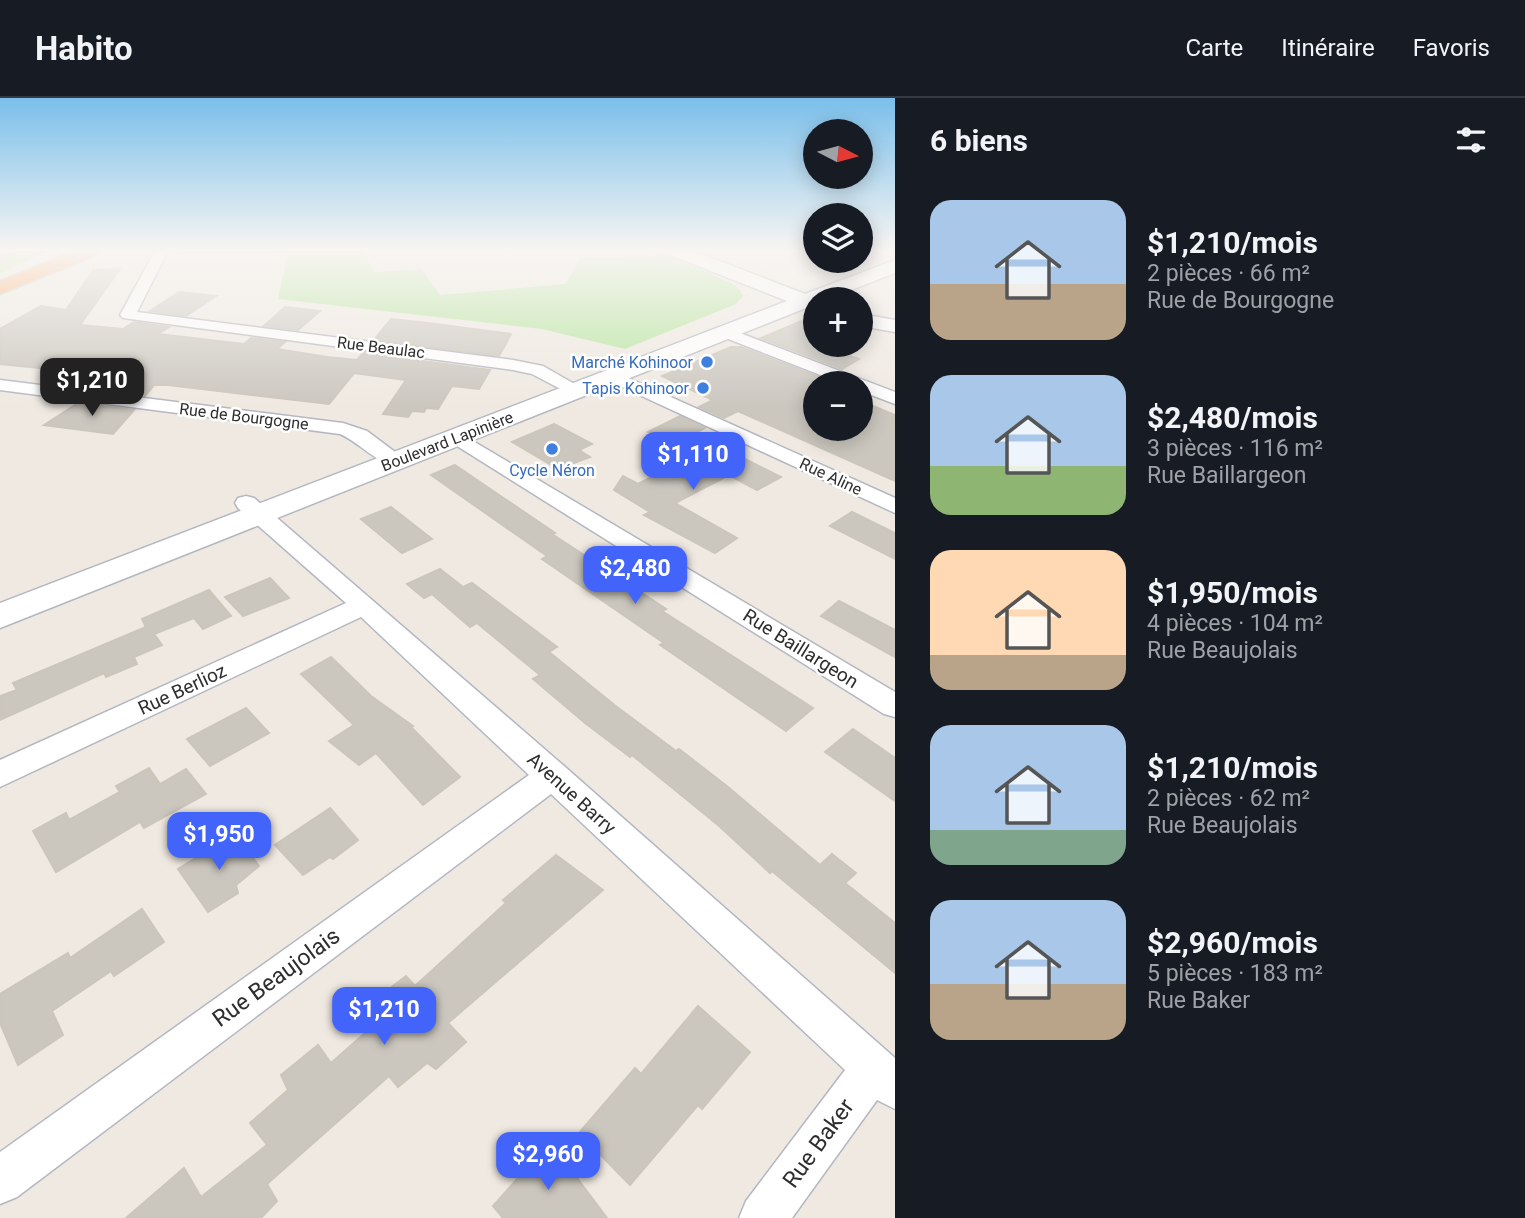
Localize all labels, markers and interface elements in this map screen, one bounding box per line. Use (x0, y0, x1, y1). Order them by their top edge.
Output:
text: Habito (35, 29, 133, 68)
text: Carte (1185, 34, 1243, 62)
text: Itinéraire (1281, 34, 1375, 62)
text: Favoris (1413, 34, 1490, 62)
north arrow (803, 119, 873, 189)
map controls (803, 119, 873, 441)
icon: filters (1452, 121, 1490, 159)
text: 6 biens (930, 123, 1028, 158)
button: layers (803, 203, 873, 273)
text: $1,210/mois (1147, 225, 1318, 260)
icon: home (986, 228, 1070, 312)
text: 2 pièces · 66 m² (1147, 260, 1310, 287)
button: + (803, 287, 873, 357)
text: Rue de Bourgogne (1147, 287, 1334, 314)
street label: Rue Beaulac (336, 333, 426, 362)
place label: Marché Kohinoor (571, 353, 694, 372)
marker: Marché Kohinoor (699, 354, 715, 370)
pin: $1,210 (35, 358, 149, 418)
text: $1,210 (56, 367, 128, 394)
button: − (803, 371, 873, 441)
place label: Tapis Kohinoor (582, 379, 690, 398)
marker: Tapis Kohinoor (695, 380, 711, 396)
street label: Rue de Bourgogne (178, 399, 310, 434)
text: $2,480/mois (1147, 400, 1318, 435)
icon: home (986, 403, 1070, 487)
street label: Boulevard Lapinière (378, 408, 516, 475)
pin: $1,110 (636, 432, 750, 492)
text: 3 pièces · 116 m² (1147, 435, 1323, 462)
marker: Cycle Néron (544, 441, 560, 457)
text: $1,110 (657, 441, 729, 468)
street label: Rue Aline (797, 454, 865, 499)
place label: Cycle Néron (509, 461, 595, 480)
text: Rue Baillargeon (1147, 462, 1306, 489)
pin: $2,480 (578, 546, 692, 606)
text: $2,480 (599, 555, 671, 582)
text: $1,950/mois (1147, 575, 1318, 610)
icon: home (986, 578, 1070, 662)
street label: Rue Baillargeon (739, 604, 863, 693)
text: 4 pièces · 104 m² (1147, 610, 1323, 637)
text: Rue Beaujolais (1147, 637, 1298, 664)
street label: Rue Berlioz (134, 659, 230, 720)
street label: Avenue Barry (523, 748, 621, 839)
text: $1,210/mois (1147, 750, 1318, 785)
icon: home (986, 753, 1070, 837)
text: 2 pièces · 62 m² (1147, 785, 1310, 812)
pin: $1,950 (162, 812, 276, 872)
text: Rue Beaujolais (1147, 812, 1298, 839)
text: $1,950 (183, 821, 255, 848)
street label: Rue Beaujolais (207, 922, 345, 1033)
text: $2,960/mois (1147, 925, 1318, 960)
icon: home (986, 928, 1070, 1012)
text: 5 pièces · 183 m² (1147, 960, 1323, 987)
text: Rue Baker (1147, 987, 1250, 1014)
pin: $1,210 (327, 988, 441, 1047)
text: $1,210 (348, 996, 420, 1023)
street label: Rue Baker (777, 1094, 860, 1193)
pin: $2,960 (491, 1132, 605, 1192)
text: $2,960 (512, 1141, 584, 1168)

